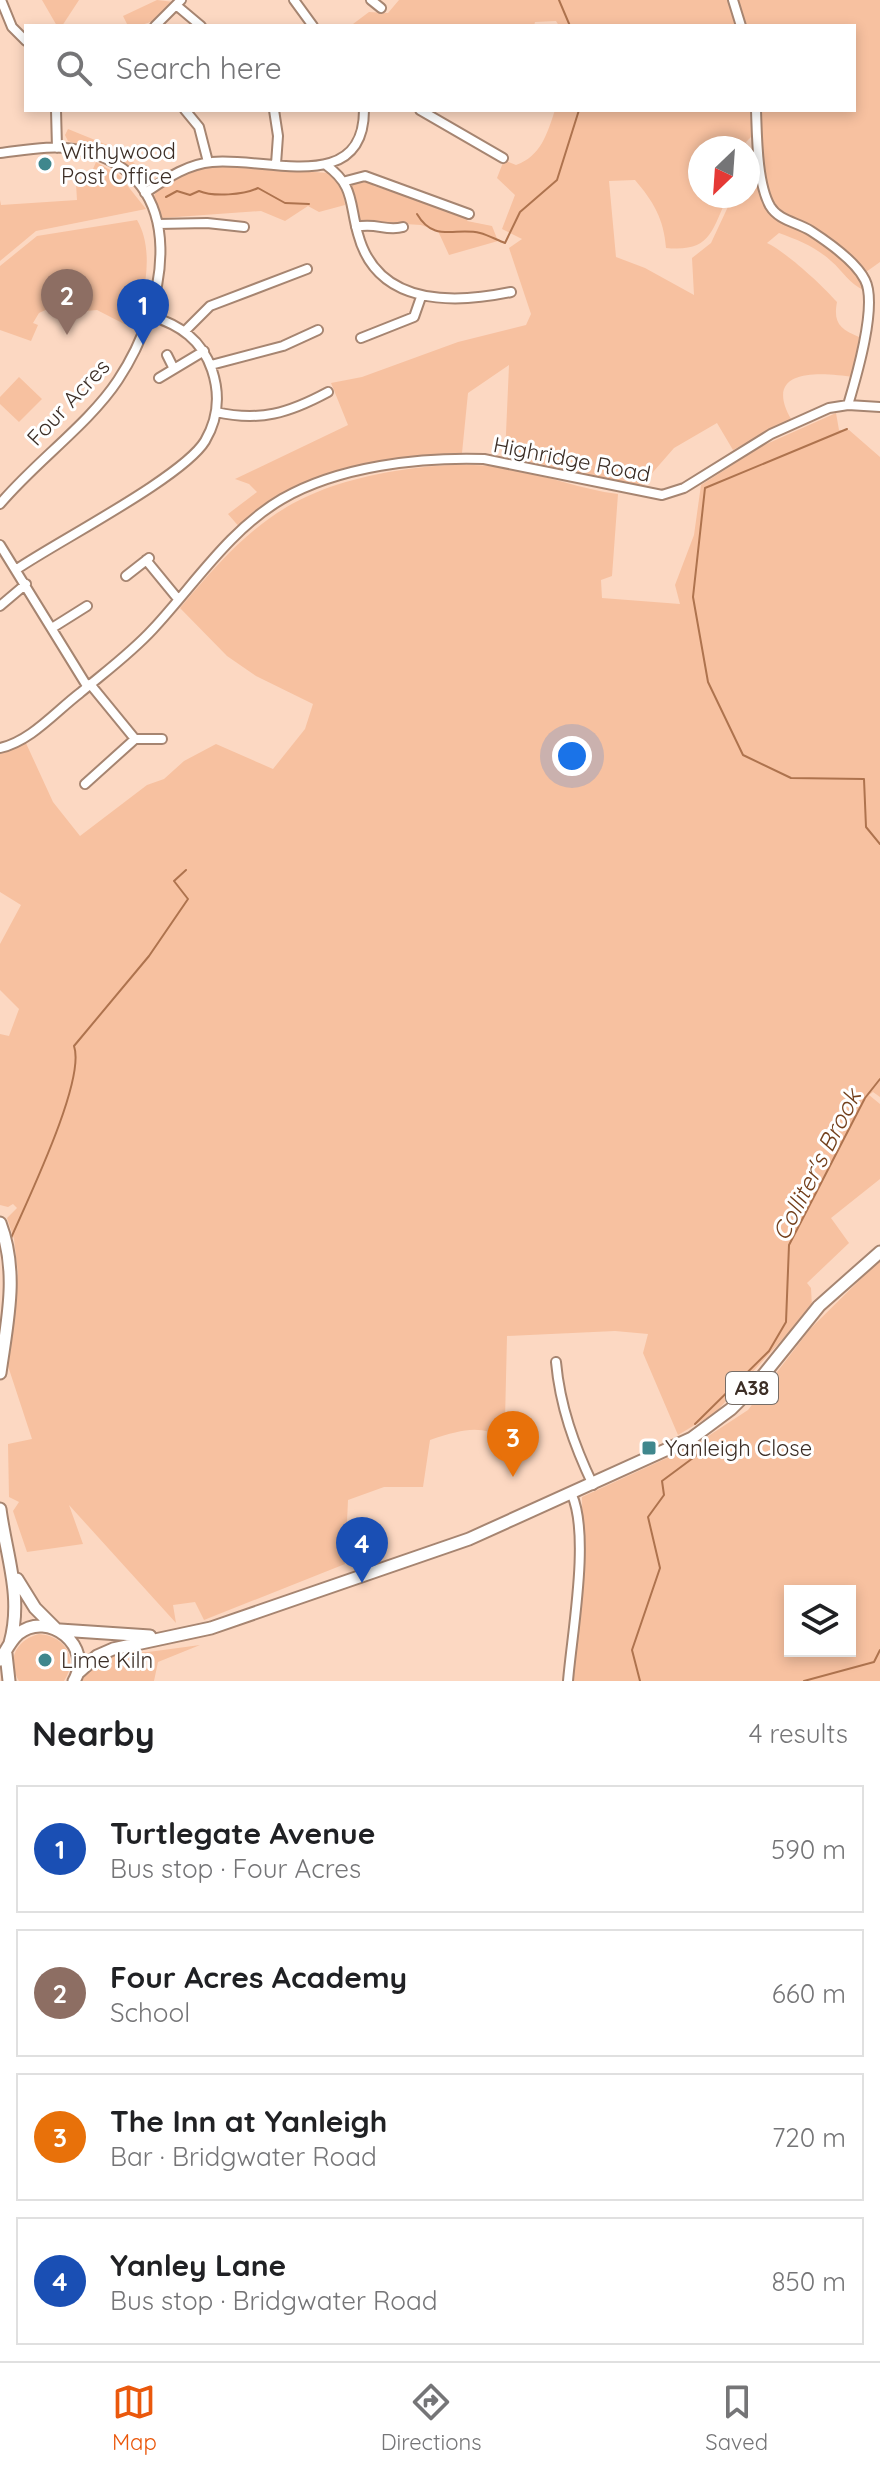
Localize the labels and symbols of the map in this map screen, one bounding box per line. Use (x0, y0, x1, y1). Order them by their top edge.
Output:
north arrow (688, 136, 760, 208)
place label: Withywood Post Office (61, 137, 176, 190)
marker: Withywood Post Office (36, 155, 54, 173)
pin: 2 (41, 269, 93, 335)
pin: 1 (117, 279, 169, 345)
street label: Four Acres (21, 353, 115, 451)
street label: Highridge Road (491, 430, 653, 488)
your location (552, 736, 592, 776)
water label: Colliter's Brook (765, 1082, 868, 1245)
road number: A38 (726, 1372, 778, 1404)
pin: 3 (487, 1411, 539, 1477)
place label: Yanleigh Close (665, 1434, 812, 1462)
marker: Yanleigh Close (640, 1439, 658, 1457)
pin: 4 (336, 1517, 388, 1583)
place label: Lime Kiln (61, 1646, 153, 1674)
marker: Lime Kiln (36, 1651, 54, 1669)

